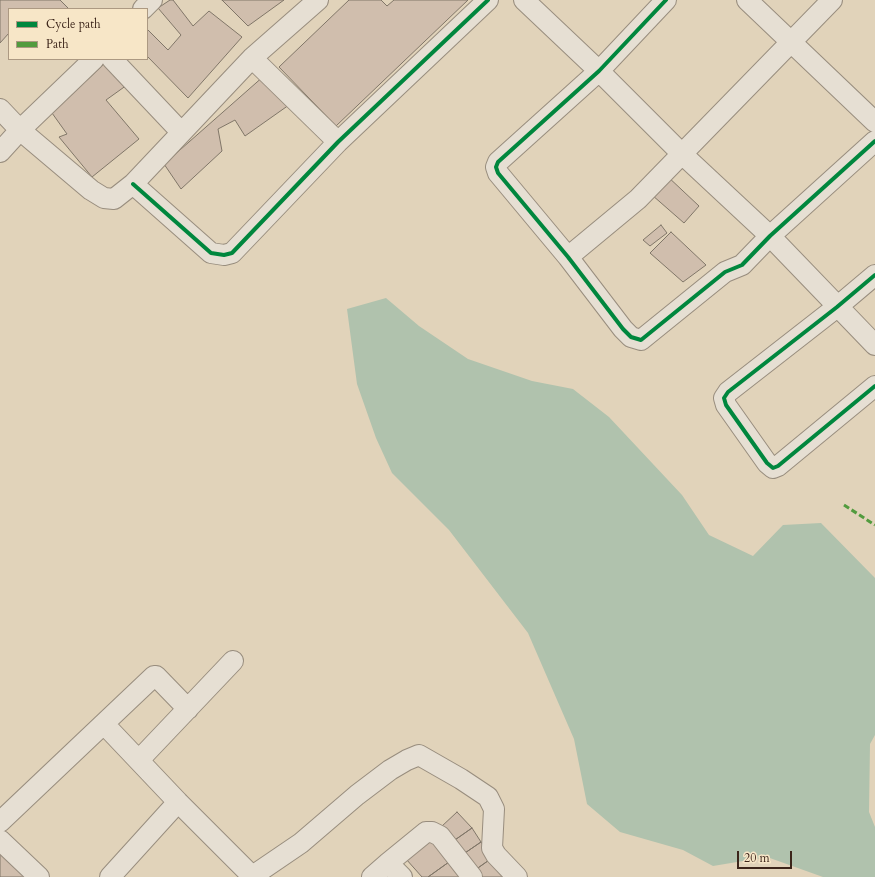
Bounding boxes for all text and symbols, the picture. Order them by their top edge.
legend [8,8,148,60]
text: Cycle path [46,16,101,32]
text: Path [46,36,69,52]
scale bar [739,843,794,869]
text: 20 m [744,850,770,866]

